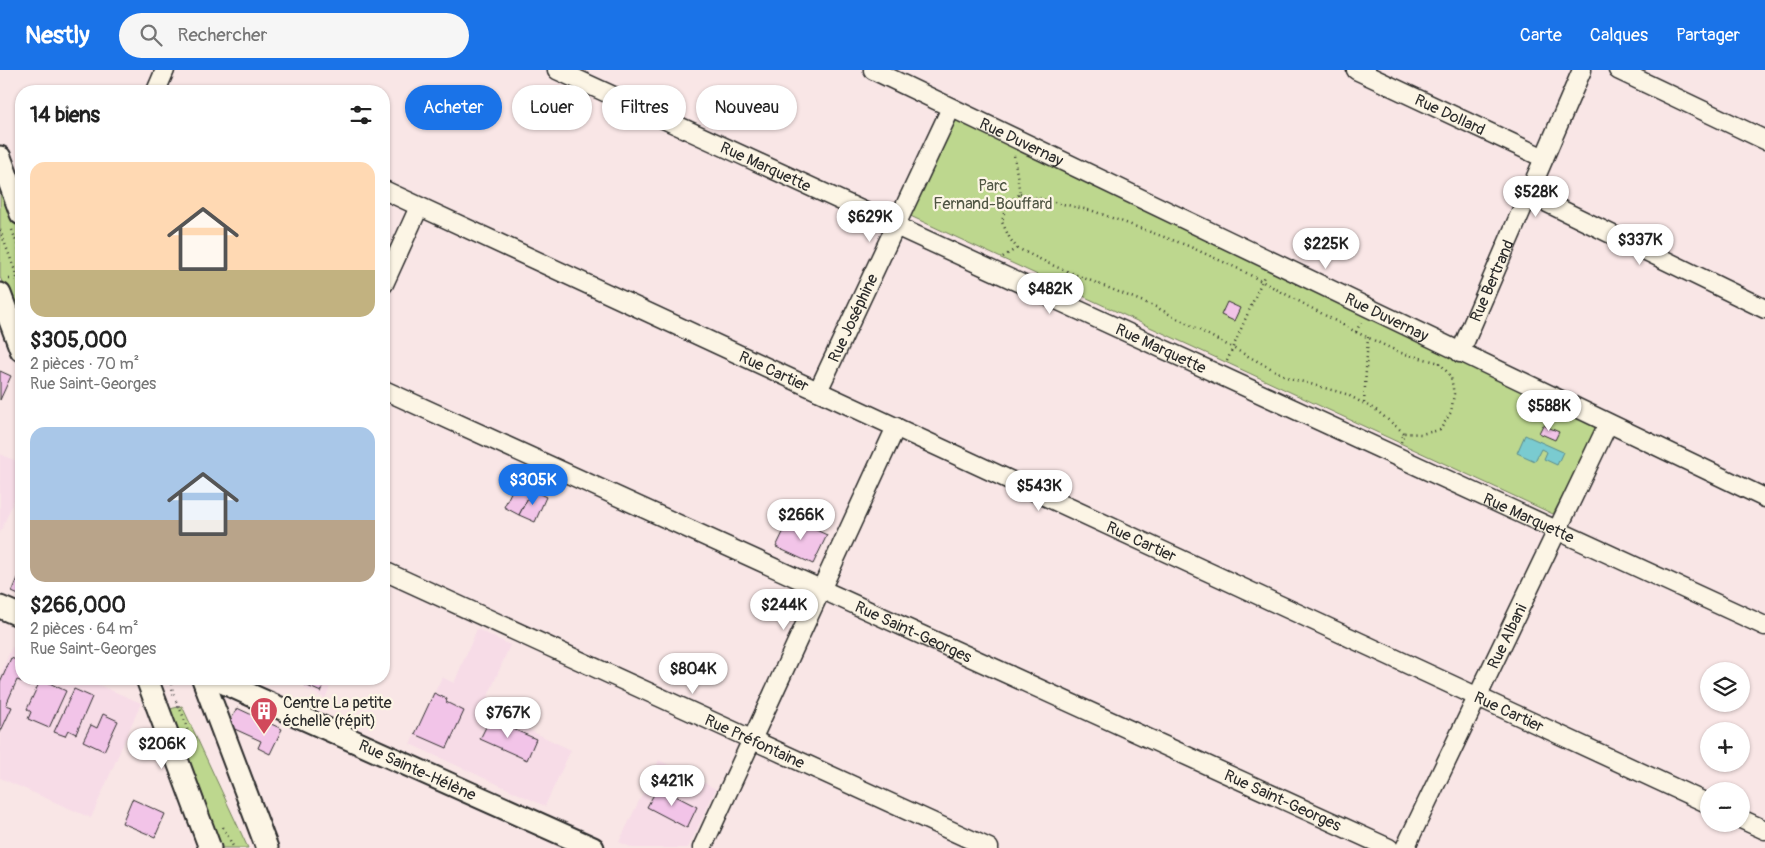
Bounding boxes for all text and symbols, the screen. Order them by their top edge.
search box [119,13,469,58]
text: Nestly [25,21,89,50]
icon: search [137,21,165,49]
text: Rechercher [177,23,267,47]
text: Carte [1520,24,1562,47]
text: Calques [1590,24,1648,47]
text: Partager [1676,24,1740,47]
chip: Acheter [405,85,502,130]
chip: Louer [512,85,592,130]
chip: Filtres [602,85,686,130]
chip: Nouveau [696,85,797,130]
street label: Rue Dollard [1411,90,1488,140]
icon: filters [347,101,375,129]
text: 14 biens [30,102,100,129]
street label: Rue Duvernay [976,114,1067,171]
street label: Rue Marquette [717,138,814,197]
park label: Parc Fernand-Bouffard [933,176,1053,214]
pin: $528K [1501,176,1571,218]
text: $528K [1514,182,1558,202]
icon: home [158,194,248,284]
pin: $629K [835,200,905,243]
text: $629K [848,207,892,227]
pin: $337K [1605,224,1675,266]
pin: $225K [1291,228,1361,270]
text: $337K [1618,230,1662,250]
text: $225K [1304,234,1348,254]
street label: Rue Bertrand [1466,237,1519,325]
street label: Rue Joséphine [824,271,883,366]
pin: $482K [1015,272,1085,315]
text: $482K [1028,279,1072,299]
street label: Rue Duvernay [1341,289,1432,346]
street label: Rue Marquette [1112,319,1209,378]
text: $305,000 [30,327,127,354]
street label: Rue Cartier [736,347,812,397]
text: 2 pièces · 70 m² [30,354,139,374]
text: Rue Saint-Georges [30,374,156,394]
pin: $588K [1514,390,1584,432]
text: $588K [1527,396,1571,416]
icon: home [158,459,248,549]
pin: $305K [498,464,568,506]
text: $305K [510,470,556,490]
pin: $543K [1004,470,1074,512]
text: $543K [1016,476,1062,496]
street label: Rue Marquette [1480,489,1577,548]
pin: $266K [766,498,836,541]
text: $266K [778,505,824,525]
street label: Rue Cartier [1103,517,1180,567]
pin: $244K [749,588,819,631]
text: $266,000 [30,592,126,619]
text: $244K [761,595,807,615]
street label: Rue Saint-Georges [852,597,975,668]
street label: Rue Albani [1483,601,1532,672]
text: 2 pièces · 64 m² [30,619,138,639]
text: Rue Saint-Georges [30,639,156,659]
pin: $804K [658,652,728,695]
text: $804K [670,659,716,679]
map controls [1700,662,1750,832]
button: layers [1700,662,1750,712]
street label: Rue Cartier [1471,687,1547,737]
place label: Centre La petite échelle (répit) [283,693,392,731]
building icon: Centre La petite échelle (répit) [249,696,279,735]
pin: $767K [473,696,543,739]
text: $767K [486,703,530,723]
street label: Rue Préfontaine [701,710,808,773]
button: + [1700,722,1750,772]
pin: $206K [127,728,197,770]
text: $206K [138,734,186,754]
street label: Rue Sainte-Hélène [356,736,479,805]
pin: $421K [637,764,707,807]
street label: Rue Saint-Georges [1221,765,1344,836]
text: $421K [651,771,693,791]
button: − [1700,782,1750,832]

